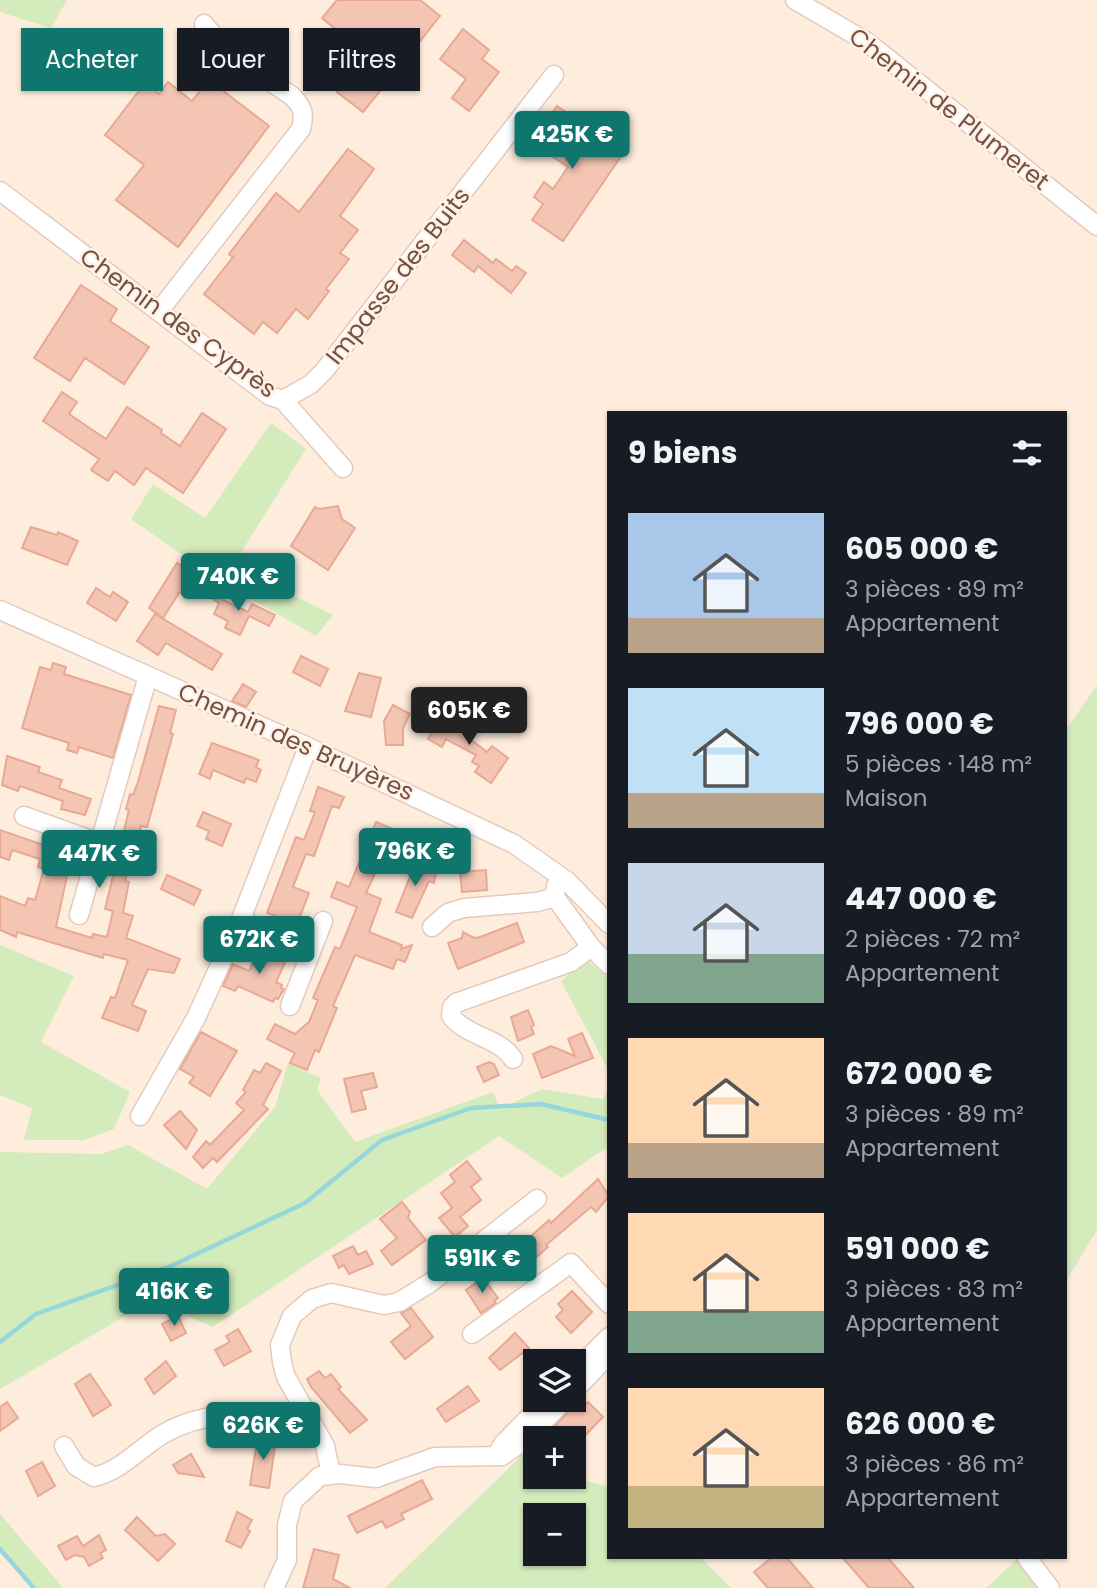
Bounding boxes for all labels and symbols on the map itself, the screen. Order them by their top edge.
street label: Chemin de Plumeret [842,20,1056,197]
pin: 425K € [515,111,629,171]
street label: Impasse des Buits [318,180,477,371]
street label: Chemin des Cyprès [73,240,283,405]
pin: 740K € [181,554,295,613]
street label: Chemin des Bruyères [173,675,419,808]
pin: 605K € [412,688,526,747]
pin: 796K € [358,828,472,888]
pin: 447K € [42,830,156,890]
pin: 672K € [202,916,316,976]
pin: 591K € [425,1236,539,1295]
pin: 416K € [117,1268,231,1328]
pin: 626K € [206,1402,320,1462]

